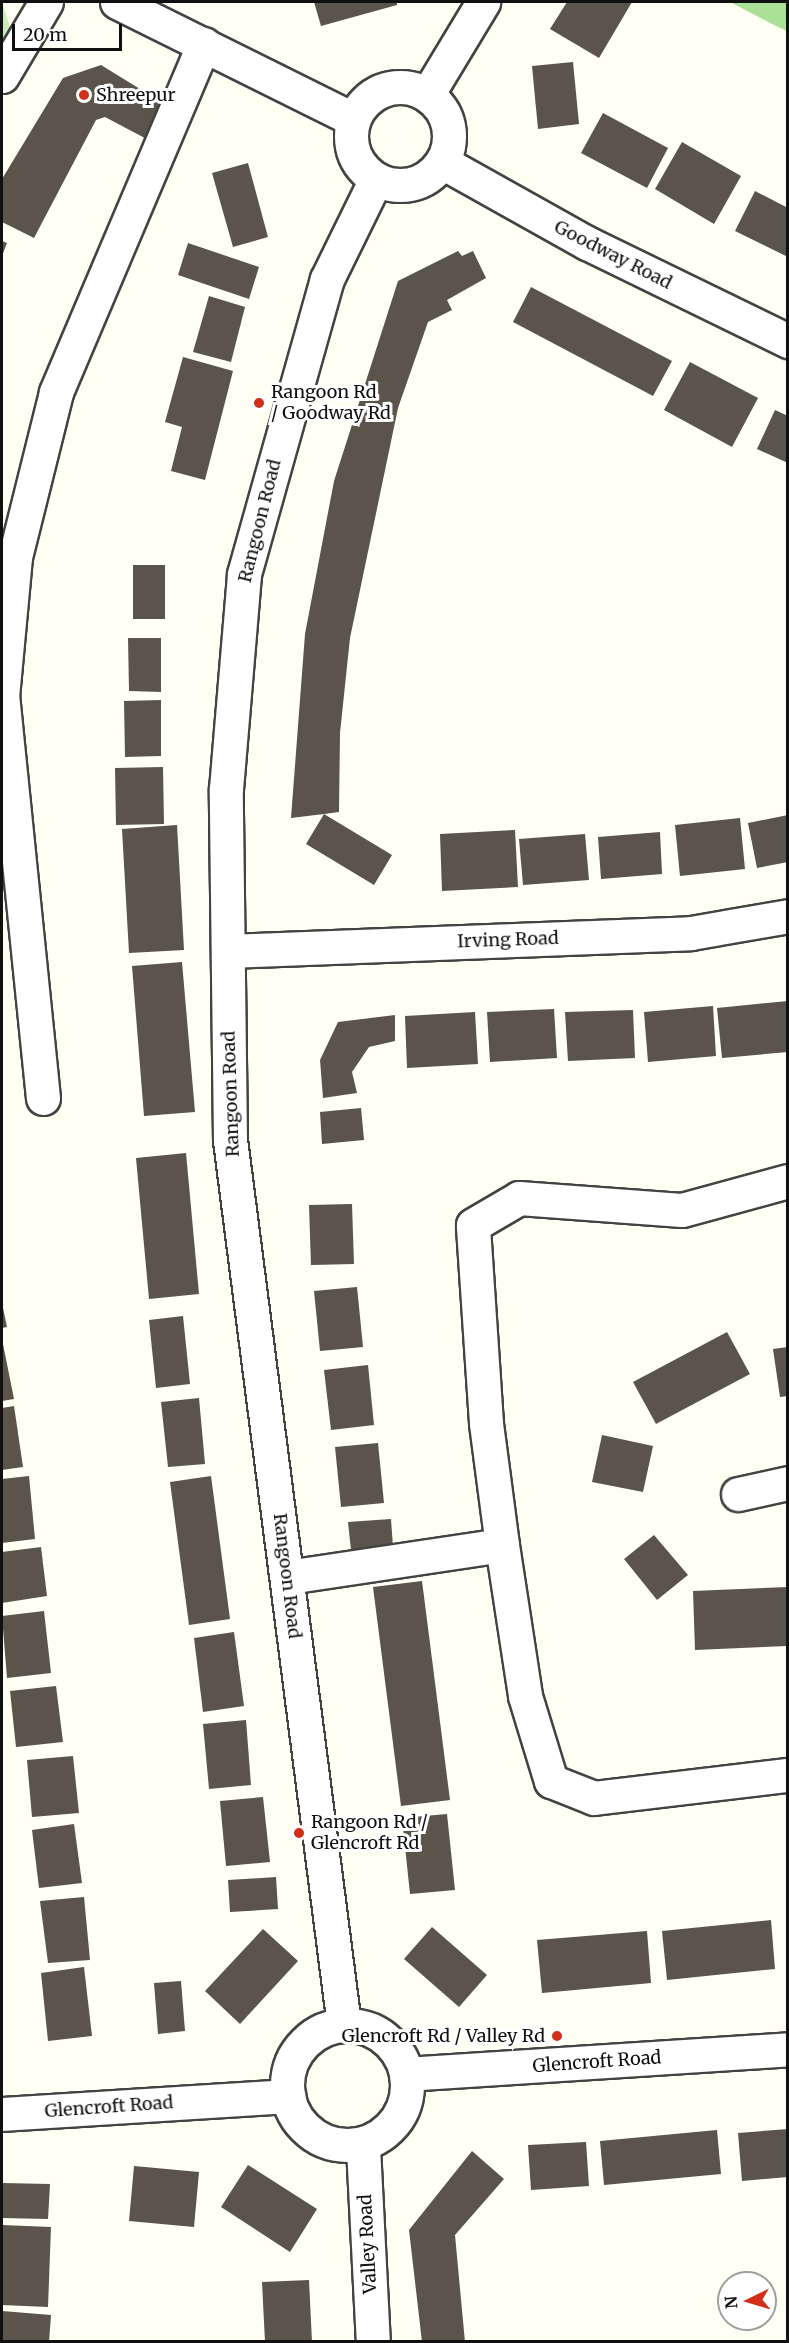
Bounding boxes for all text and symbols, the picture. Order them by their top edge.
scale bar [15,12,124,50]
text: 20 m [23,23,67,46]
place label: Shreepur [96,84,176,106]
marker: Shreepur [77,88,91,102]
street label: Goodway Road [551,216,675,294]
place label: Rangoon Rd / Goodway Rd [271,382,391,424]
marker: Rangoon Rd / Goodway Rd [252,396,266,410]
street label: Rangoon Road [234,457,286,585]
street label: Irving Road [457,927,559,953]
street label: Rangoon Road [218,1031,244,1157]
street label: Rangoon Road [269,1512,305,1640]
place label: Rangoon Rd / Glencroft Rd [311,1812,428,1854]
marker: Rangoon Rd / Glencroft Rd [292,1826,306,1840]
place label: Glencroft Rd / Valley Rd [342,2025,545,2047]
marker: Glencroft Rd / Valley Rd [550,2029,564,2043]
street label: Glencroft Road [532,2047,662,2077]
street label: Glencroft Road [44,2092,174,2122]
street label: Valley Road [355,2194,381,2294]
north arrow [717,2271,777,2331]
text: N [721,2295,742,2310]

